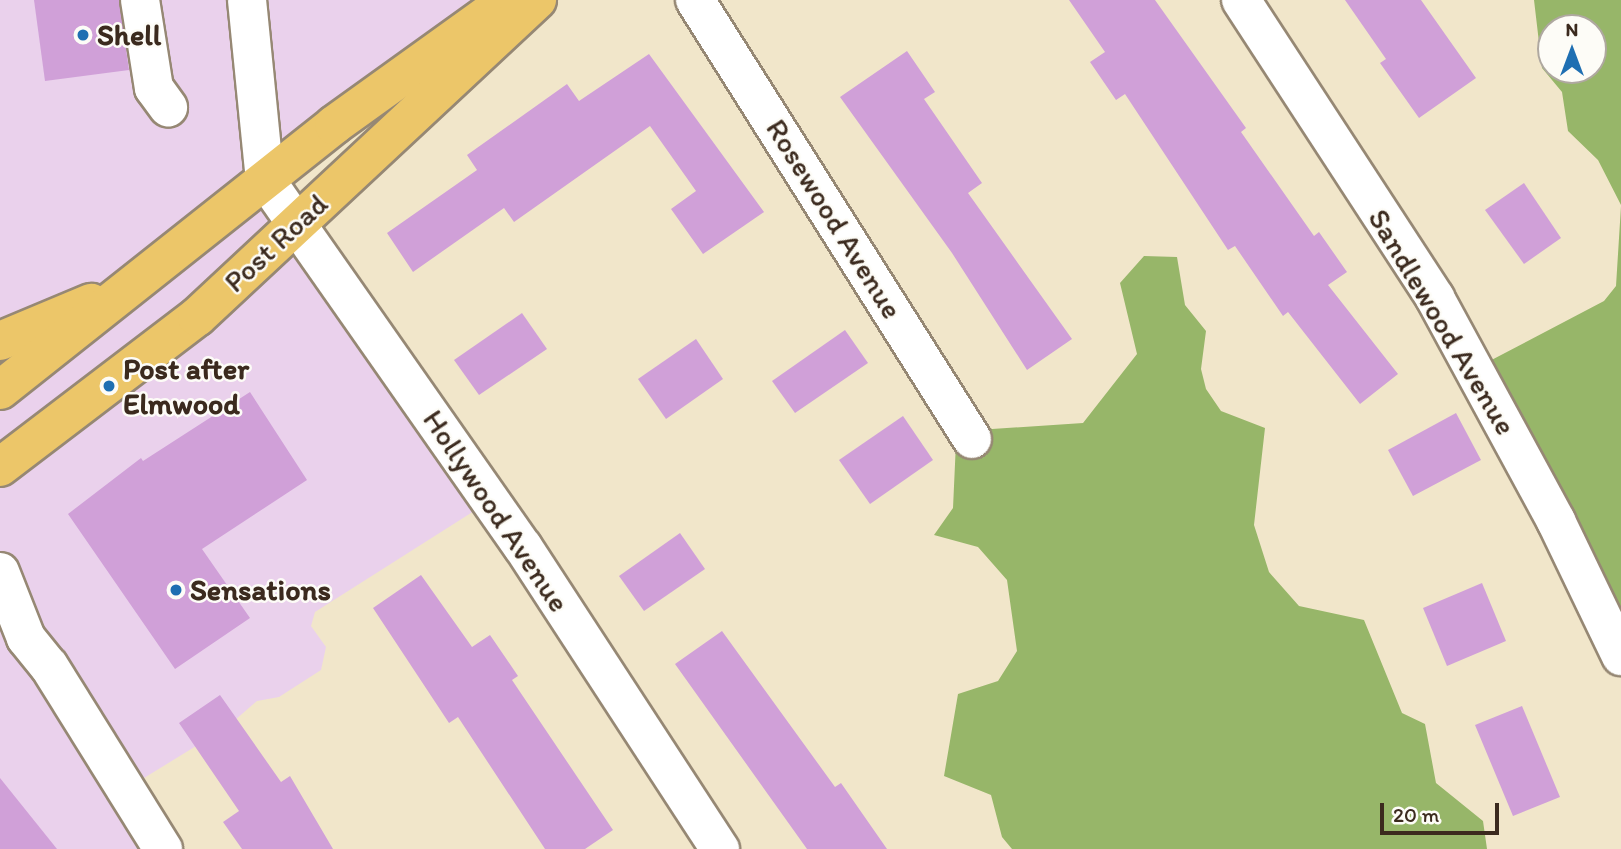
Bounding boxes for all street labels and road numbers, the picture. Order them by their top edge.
street label: Rosewood Avenue [758,112,910,326]
street label: Post Road [217,186,335,300]
street label: Sandlewood Avenue [1361,203,1523,441]
street label: Hollywood Avenue [415,404,577,618]

